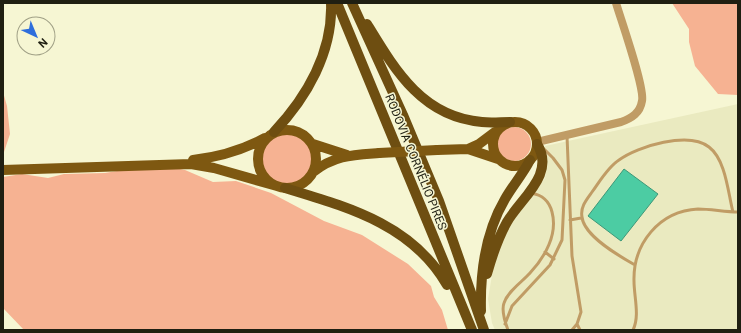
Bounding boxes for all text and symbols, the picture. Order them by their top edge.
north arrow [16,16,56,56]
text: N [35,35,50,50]
street label: RODOVIA CORNÉLIO PIRES [382,92,451,232]

